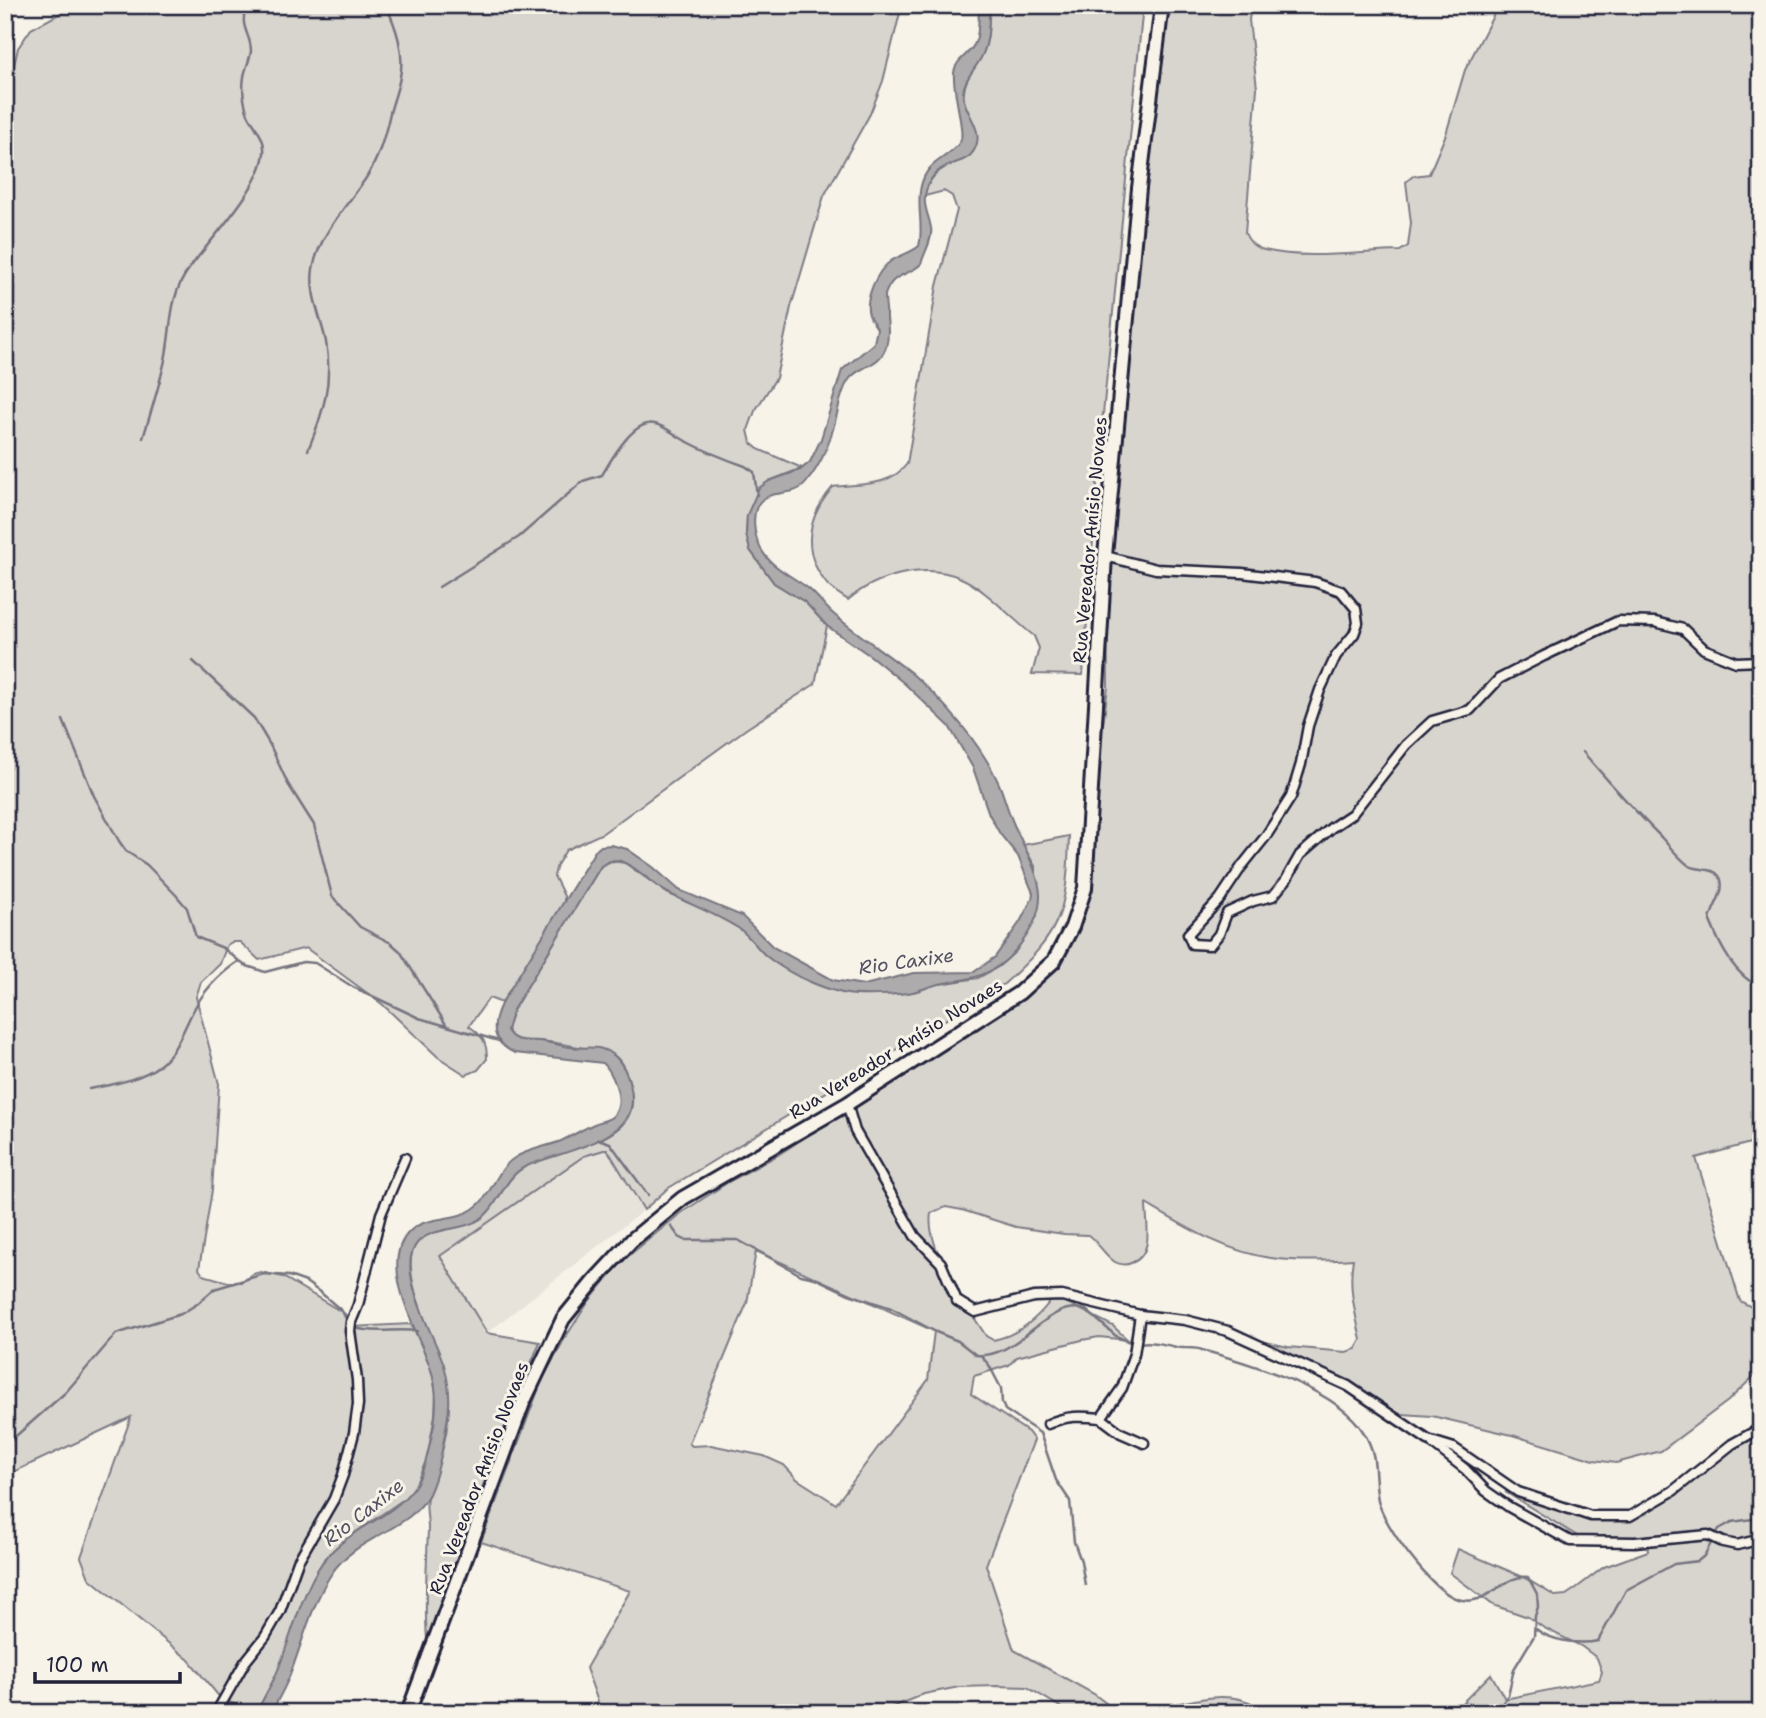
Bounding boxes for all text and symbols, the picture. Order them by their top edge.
street label: Rua Vereador Anísio Novaes [1067,416,1113,664]
water label: Rio Caxixe [857,942,955,981]
street label: Rua Vereador Anísio Novaes [785,973,1007,1125]
street label: Rua Vereador Anísio Novaes [423,1358,535,1598]
water label: Rio Caxixe [318,1473,409,1552]
scale bar [35,1641,180,1685]
text: 100 m [46,1651,109,1679]

